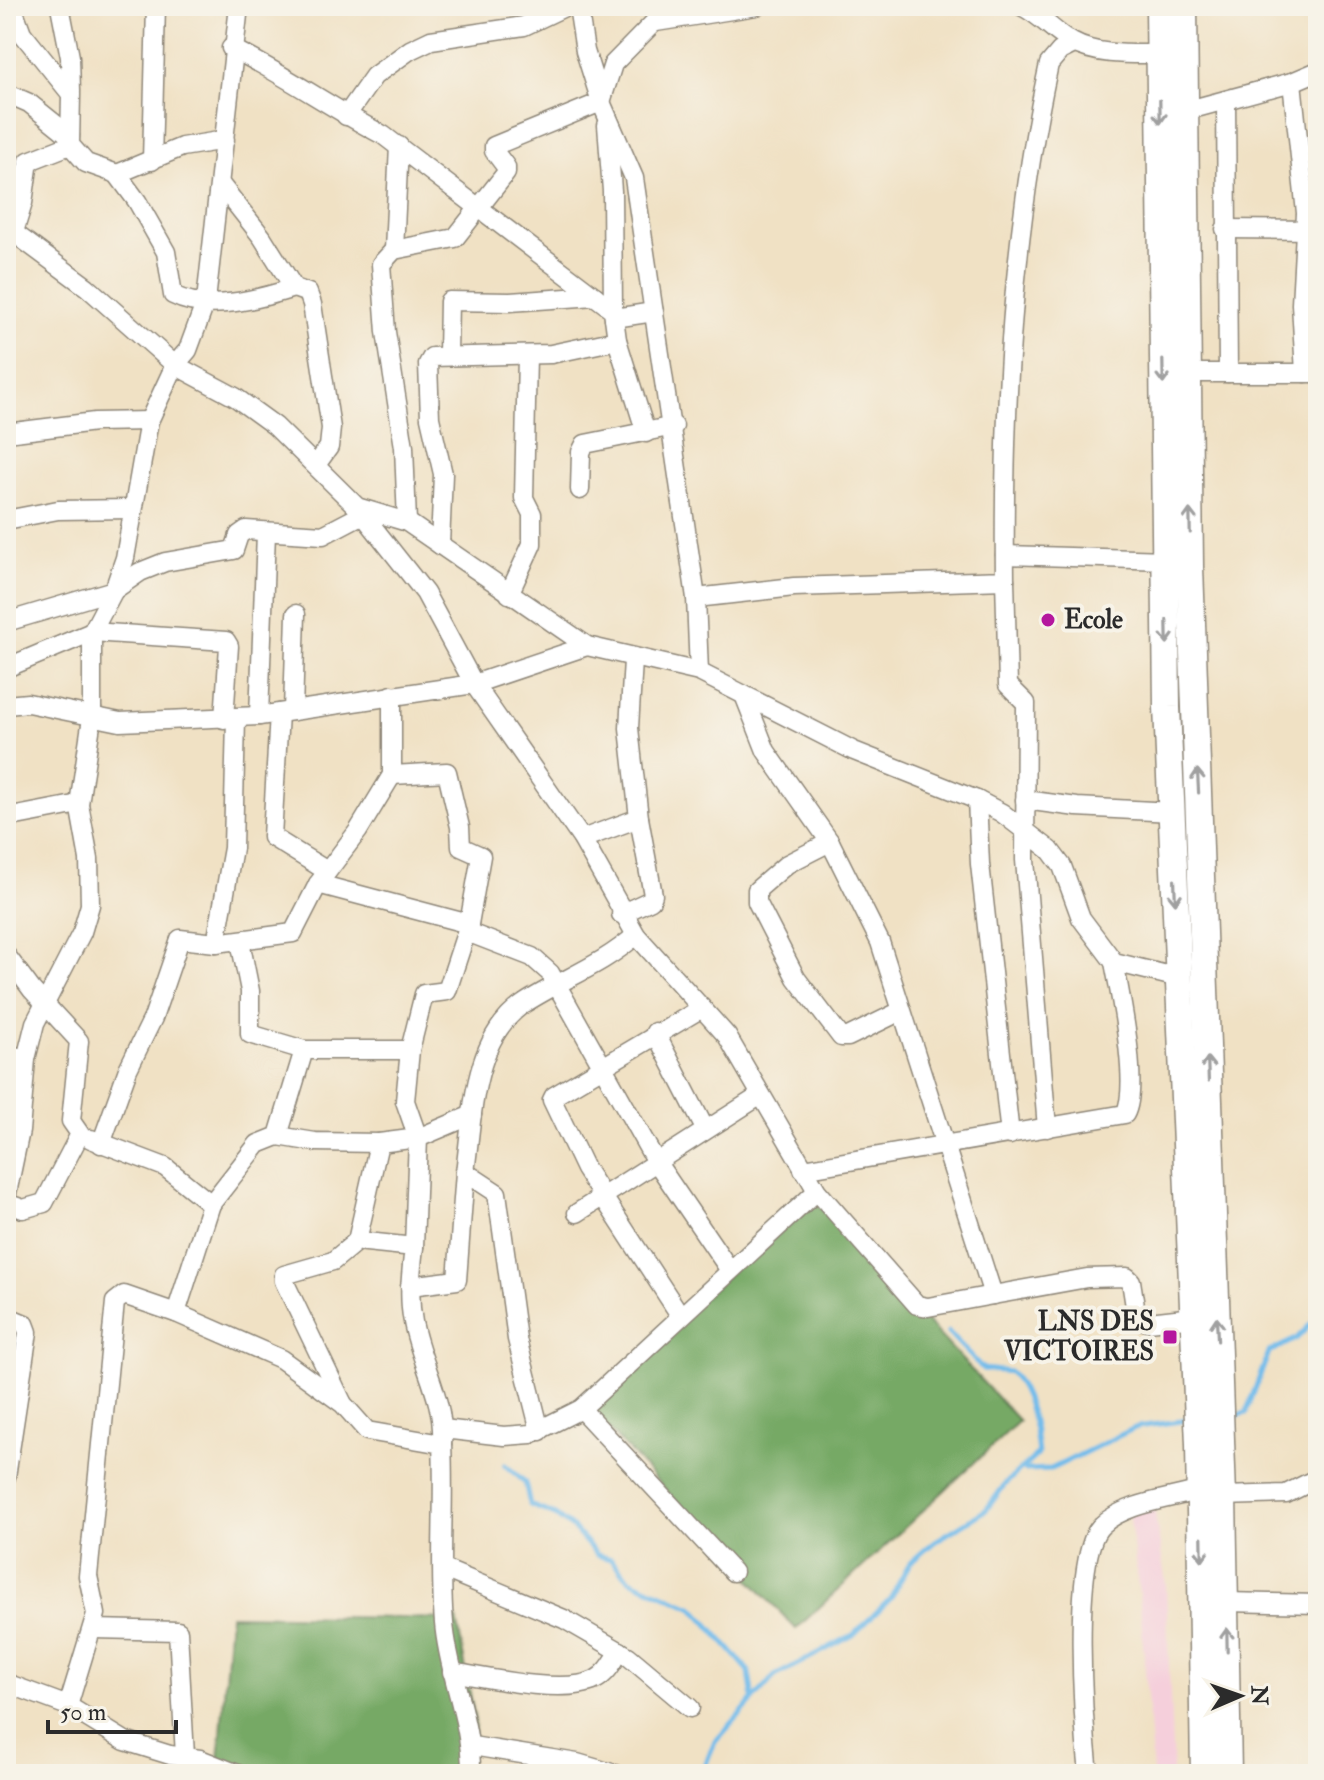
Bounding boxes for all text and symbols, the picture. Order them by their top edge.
one-way arrow [1152,98,1168,125]
one-way arrow [1156,358,1171,385]
one-way arrow [1182,508,1197,535]
place label: Ecole [1064,604,1123,636]
marker: Ecole [1039,611,1057,629]
one-way arrow [1159,618,1174,645]
one-way arrow [1190,768,1205,795]
one-way arrow [1168,878,1183,905]
one-way arrow [1201,1056,1216,1083]
place label: LNS DES VICTOIRES [1003,1306,1154,1368]
one-way arrow [1209,1316,1224,1343]
marker: LNS DES VICTOIRES [1161,1328,1179,1346]
one-way arrow [1194,1535,1209,1562]
one-way arrow [1219,1627,1235,1654]
north arrow [1200,1656,1280,1736]
scale bar [48,1684,176,1734]
text: N [1245,1684,1273,1706]
text: 50 m [60,1697,107,1728]

